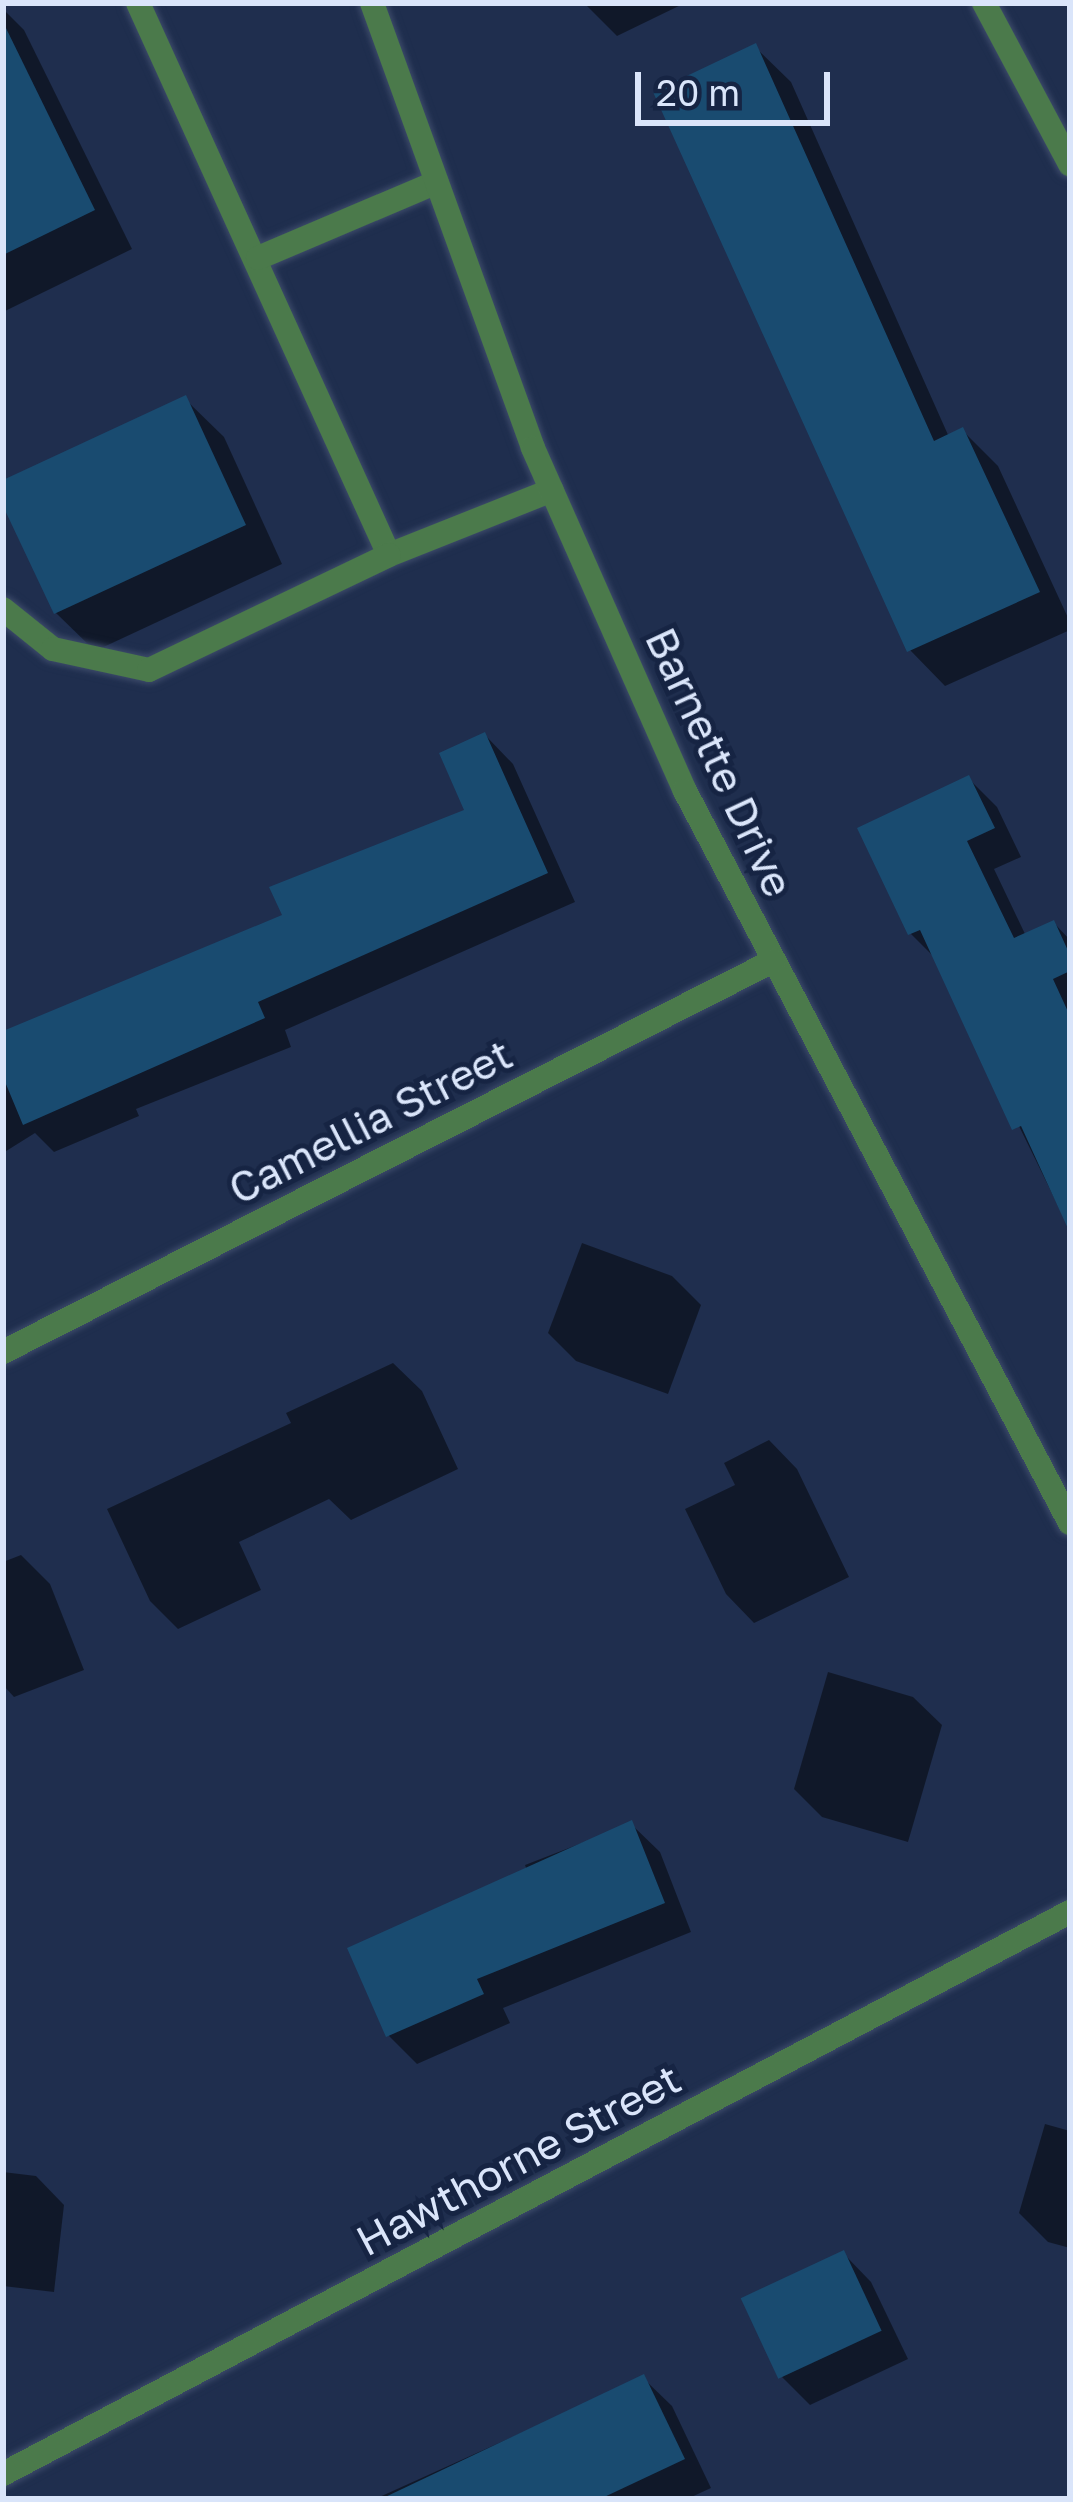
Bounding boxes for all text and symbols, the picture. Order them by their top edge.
scale bar [641,48,836,122]
text: 20 m [656,71,740,114]
street label: Barnette Drive [636,620,804,904]
street label: Camellia Street [220,1028,520,1214]
street label: Hawthorne Street [348,2052,688,2266]

